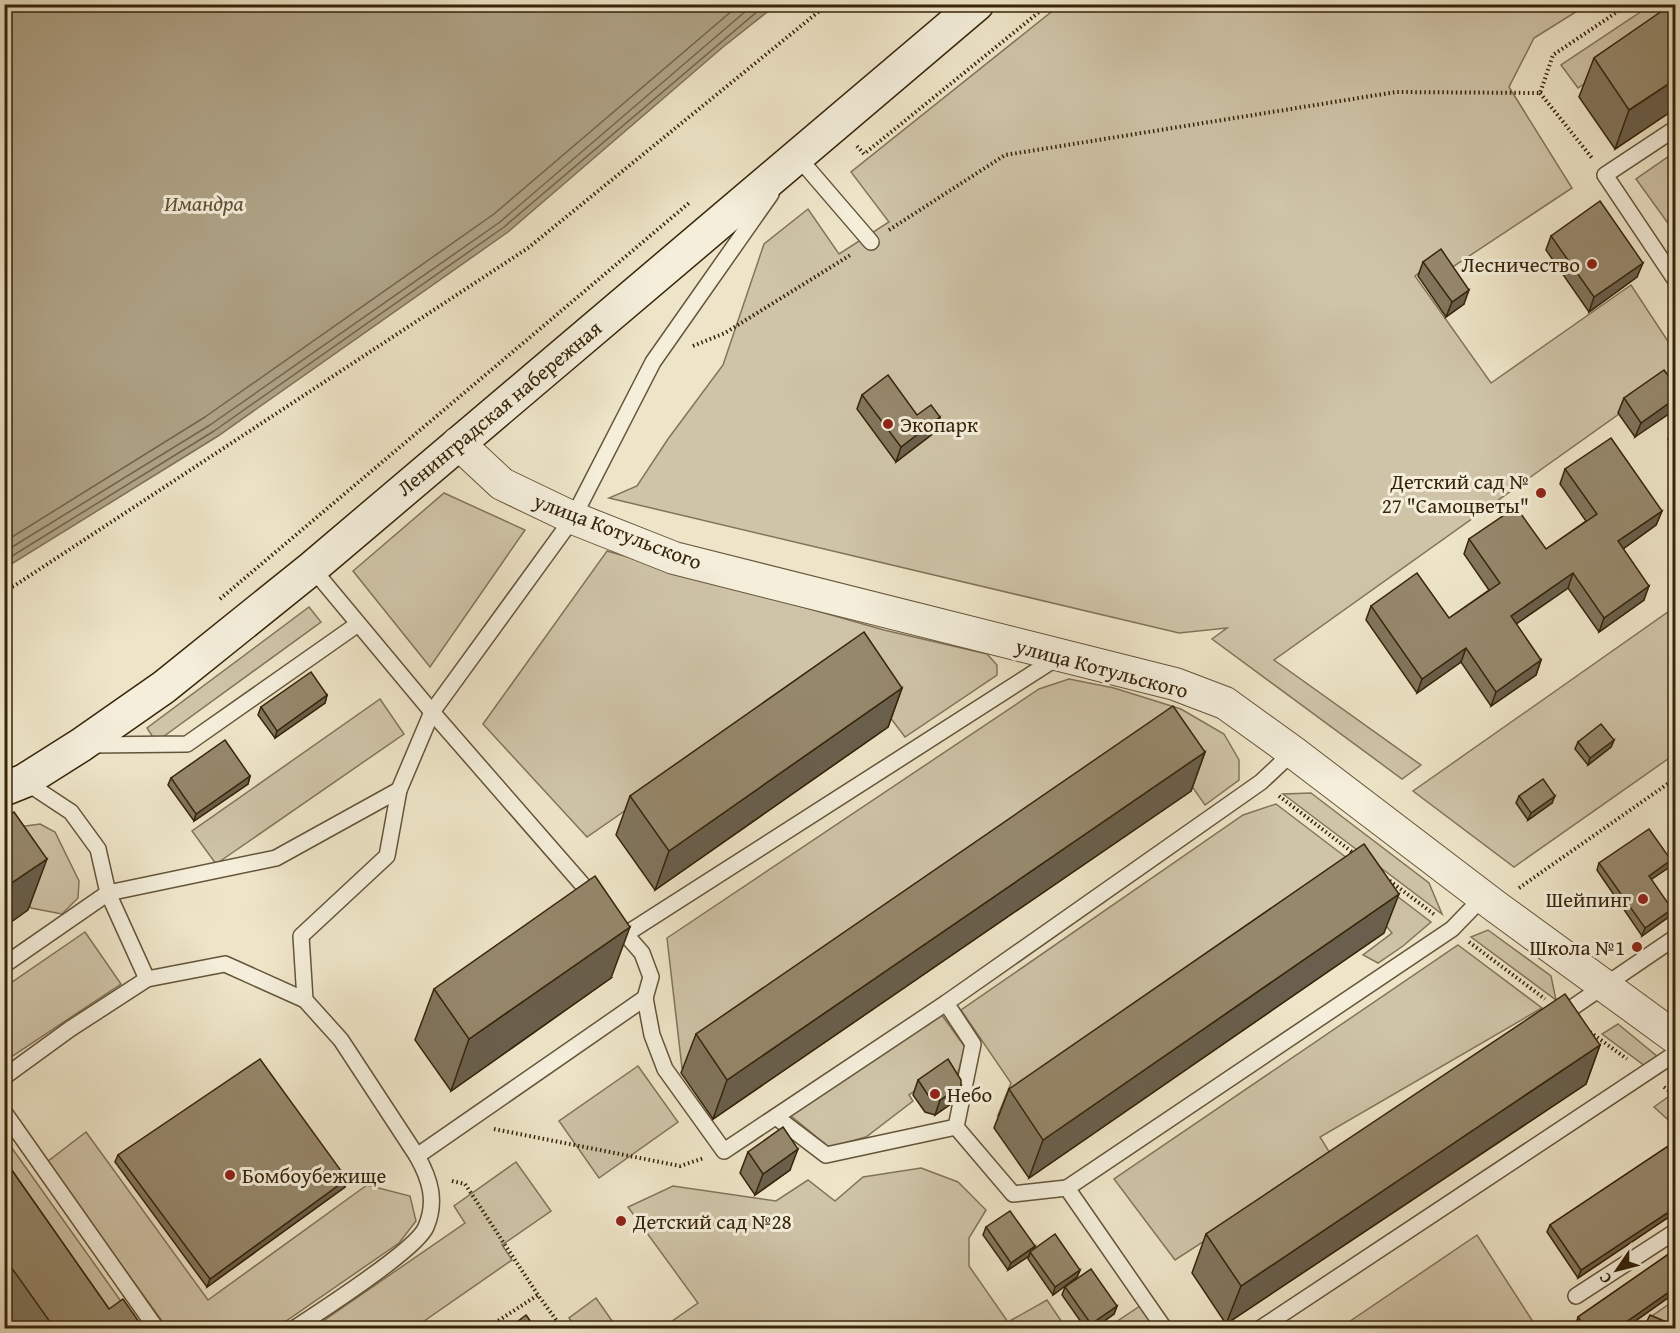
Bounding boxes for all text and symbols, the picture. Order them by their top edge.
water label: Имандра [164,187,244,219]
place label: Лесничество [1461,249,1580,280]
marker: Лесничество [1585,257,1599,271]
street label: Ленинградская набережная [390,313,609,503]
place label: Экопарк [900,409,978,440]
marker: Экопарк [881,417,895,431]
place label: Детский сад № 27 "Самоцветы" [1382,466,1529,521]
street label: улица Котульского [528,484,707,577]
marker: Детский сад № 27 "Самоцветы" [1534,486,1548,500]
street label: улица Котульского [1011,630,1192,706]
place label: Шейпинг [1546,884,1631,915]
marker: Шейпинг [1636,892,1650,906]
place label: Школа №1 [1530,932,1625,963]
marker: Школа №1 [1630,940,1644,954]
place label: Небо [947,1079,992,1110]
marker: Небо [928,1087,942,1101]
place label: Бомбоубежище [242,1160,386,1191]
marker: Бомбоубежище [223,1168,237,1182]
place label: Детский сад №28 [632,1206,792,1237]
marker: Детский сад №28 [614,1214,628,1228]
north arrow [1587,1240,1647,1300]
text: С [1592,1268,1617,1289]

